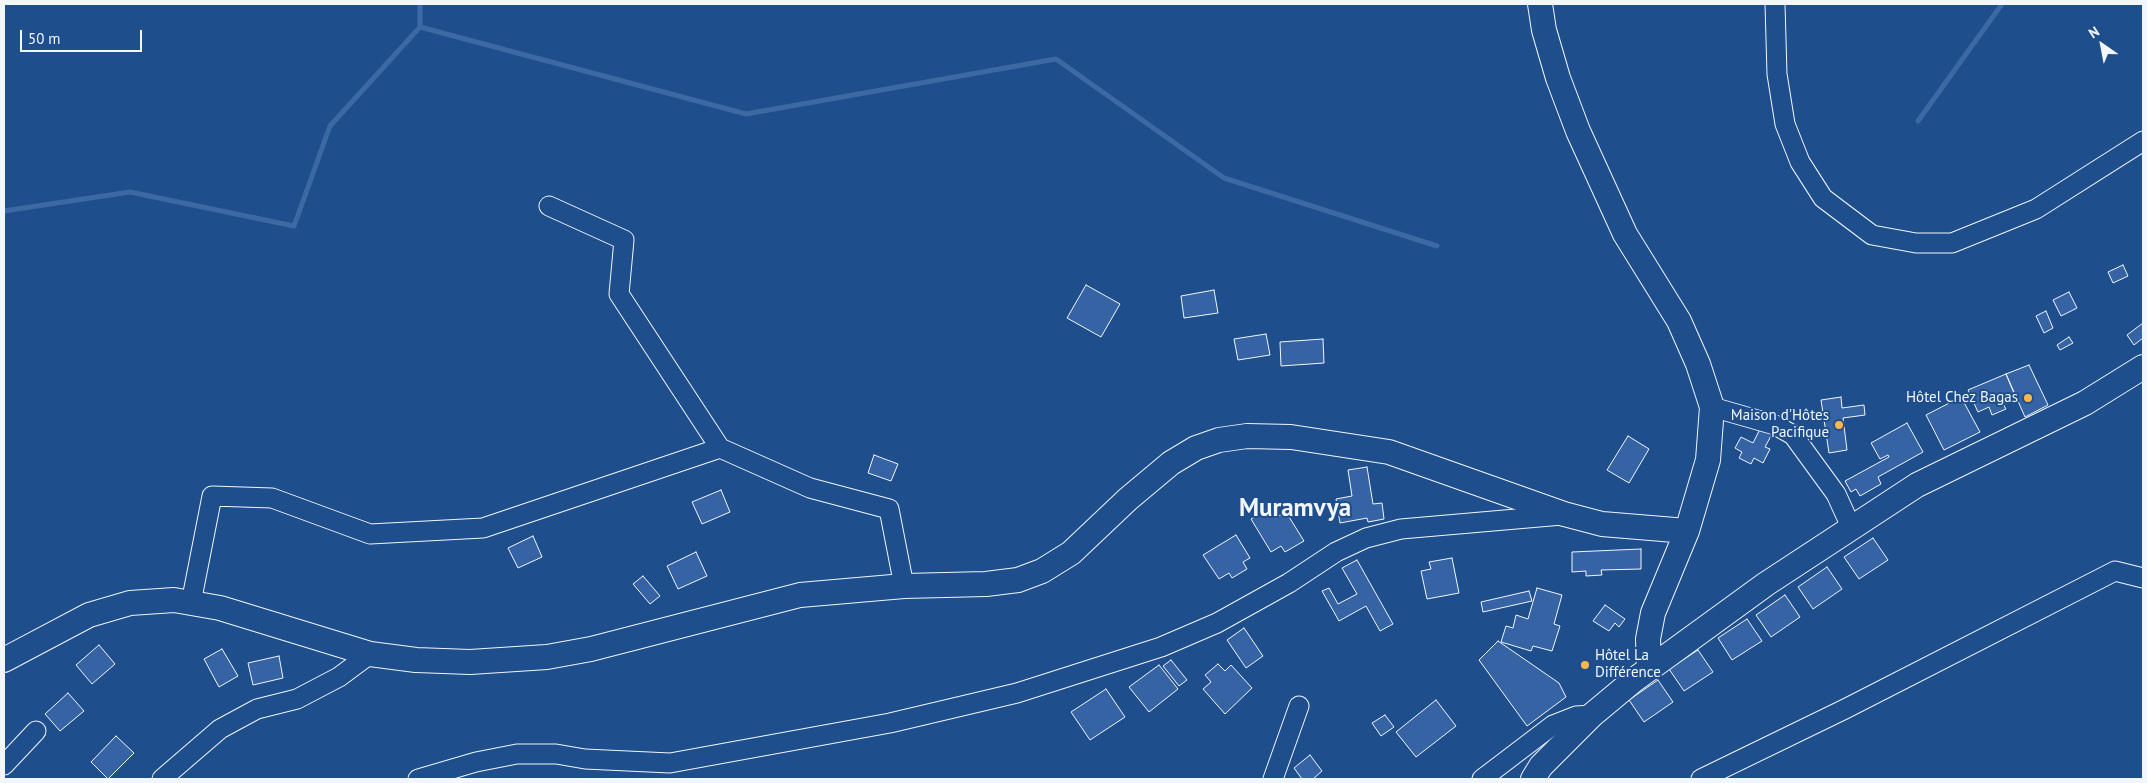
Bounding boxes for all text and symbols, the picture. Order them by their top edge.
scale bar [22,20,145,52]
north arrow [2077,20,2127,70]
text: N [2085,22,2103,42]
text: 50 m [28,29,61,48]
place label: Hôtel Chez Bagas [1906,389,2018,407]
marker: Hôtel Chez Bagas [2022,392,2034,404]
place label: Maison d'Hôtes Pacifique [1731,407,1829,442]
marker: Maison d'Hôtes Pacifique [1833,419,1845,431]
district label: Muramvya [1239,494,1351,524]
place label: Hôtel La Différence [1595,647,1661,682]
marker: Hôtel La Différence [1579,659,1591,671]

